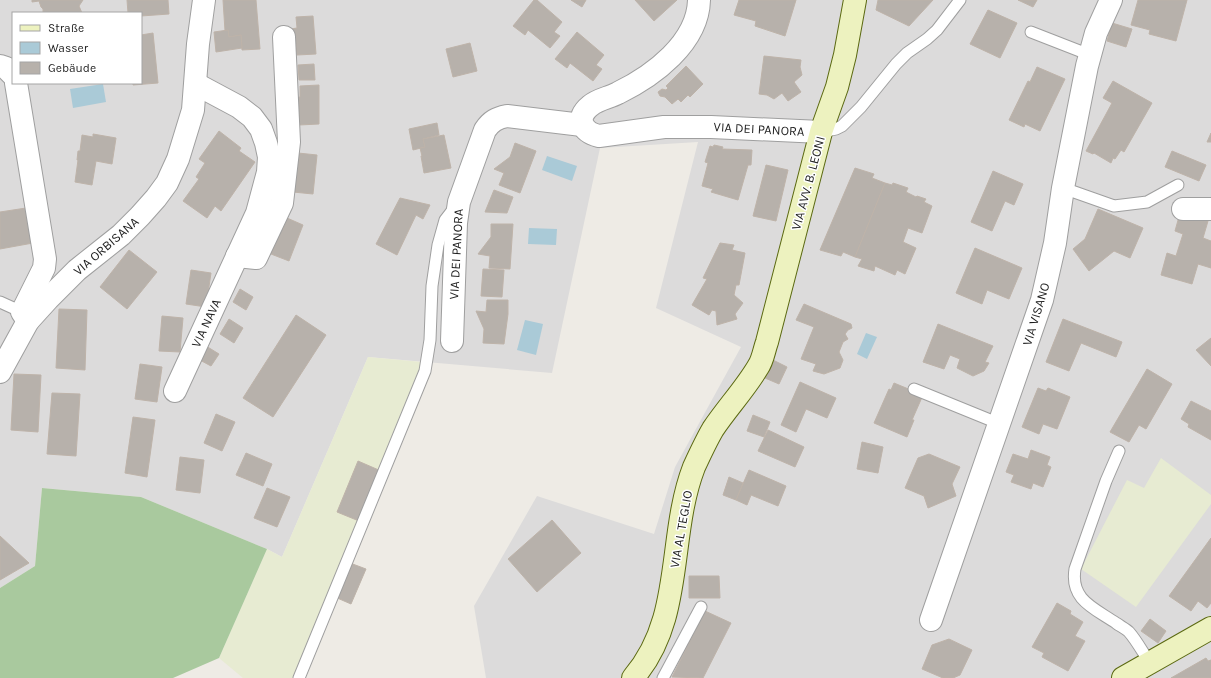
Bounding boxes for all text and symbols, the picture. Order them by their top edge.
legend [12,12,142,84]
text: Straße [48,21,84,35]
text: Wasser [48,41,89,55]
text: Gebäude [48,61,96,75]
street label: VIA DEI PANORA [713,119,805,139]
street label: VIA AVV. B. LEONI [788,134,828,232]
street label: VIA DEI PANORA [446,208,466,300]
street label: VIA ORBISANA [70,213,142,278]
street label: VIA VISANO [1019,281,1053,347]
street label: VIA NAVA [188,296,224,350]
street label: VIA AL TEGLIO [667,489,695,569]

